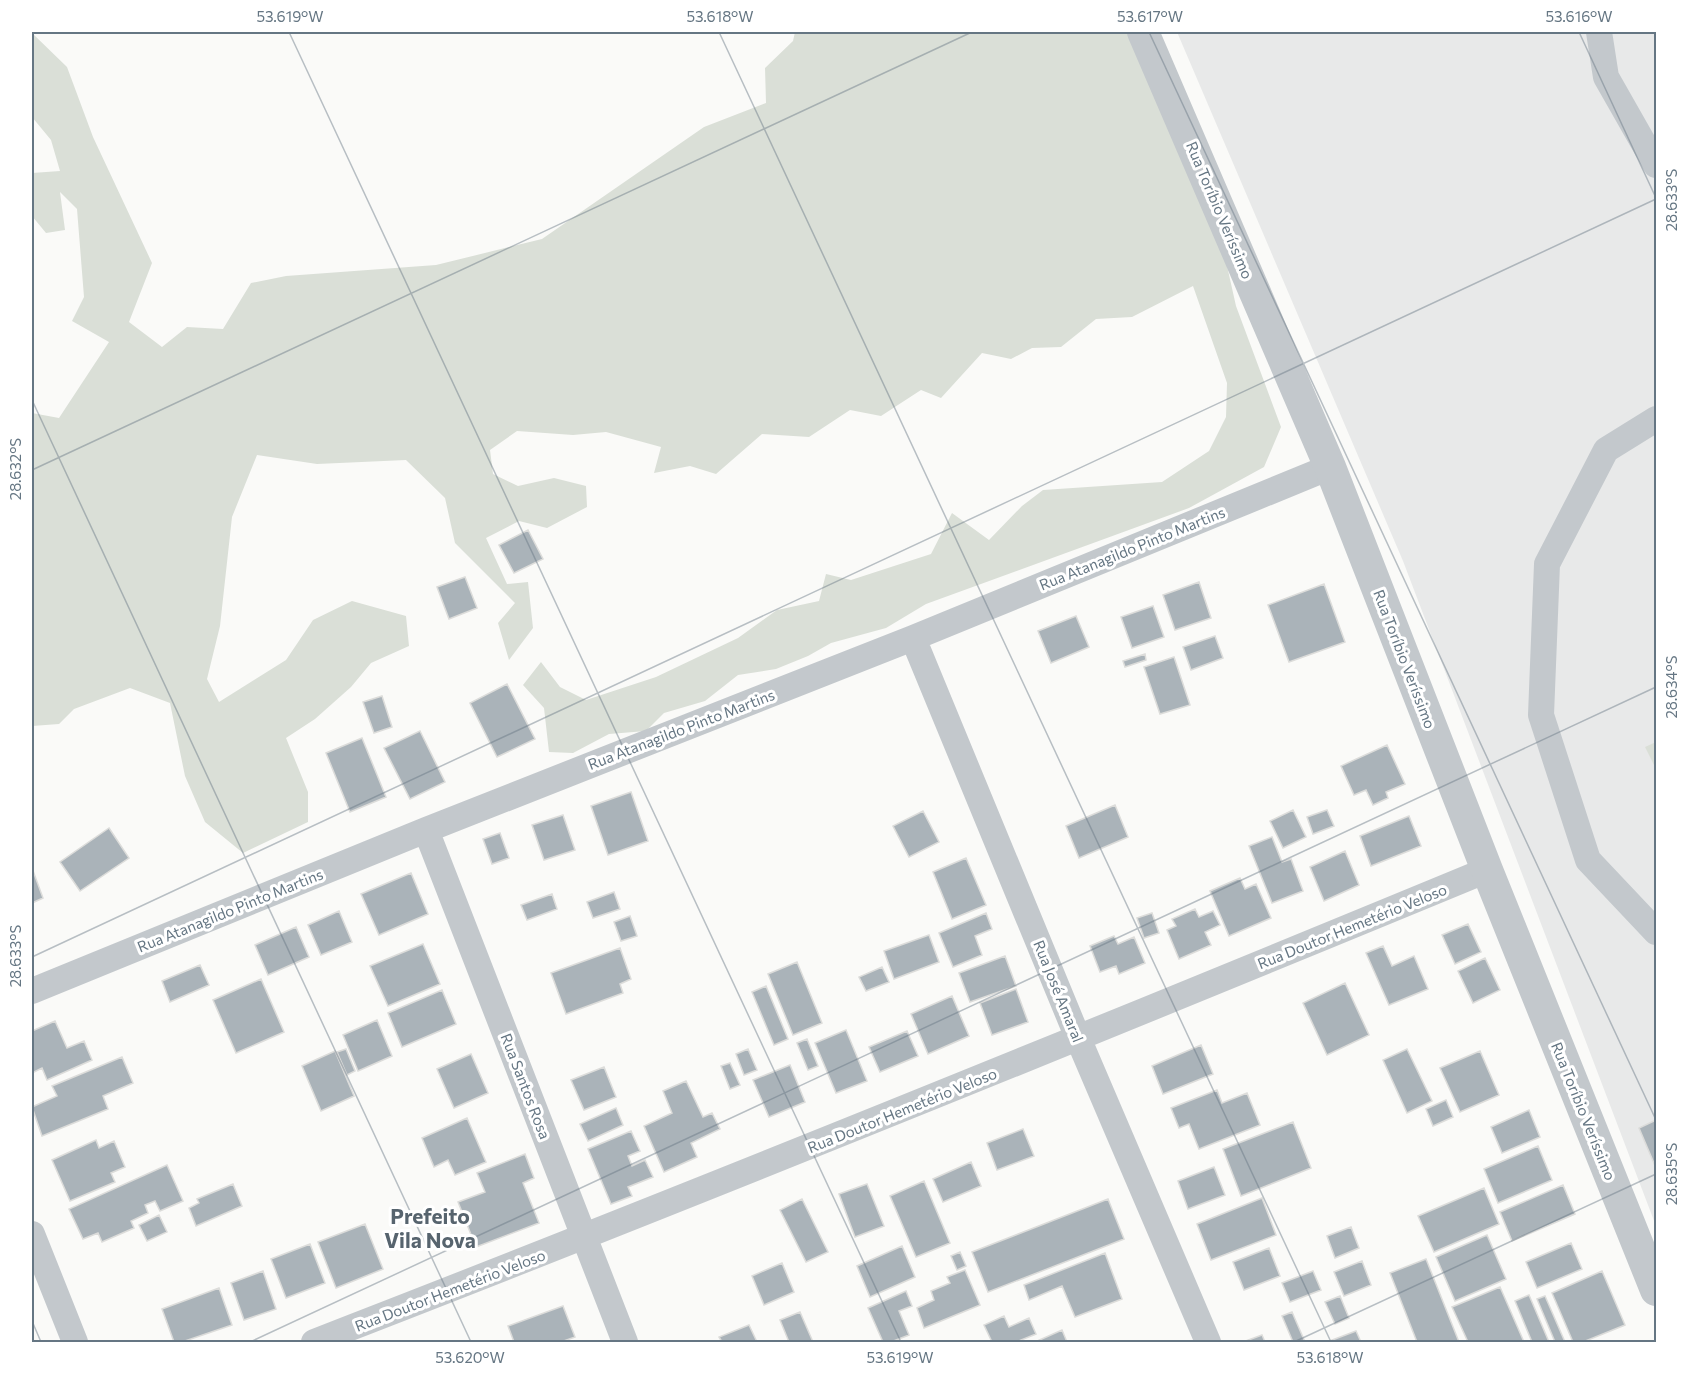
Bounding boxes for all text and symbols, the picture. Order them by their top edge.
text: 53.619°W [256,7,324,25]
text: 53.618°W [686,7,754,25]
text: 53.617°W [1117,7,1183,25]
text: 53.616°W [1545,7,1613,25]
street label: Rua Toríbio Veríssimo [1183,139,1257,281]
text: 28.633°S [1662,169,1680,231]
text: 28.632°S [6,438,24,500]
street label: Rua Atanagildo Pinto Martins [1036,502,1228,594]
street label: Rua Toríbio Veríssimo [1370,587,1440,731]
text: 28.634°S [1662,655,1680,718]
street label: Rua Atanagildo Pinto Martins [585,685,777,773]
street label: Rua Atanagildo Pinto Martins [134,864,326,956]
street label: Rua Doutor Hemetério Veloso [1255,880,1449,972]
text: 28.633°S [6,925,24,987]
street label: Rua José Amaral [1030,937,1088,1045]
street label: Rua Santos Rosa [498,1031,554,1141]
street label: Rua Toríbio Veríssimo [1548,1039,1620,1183]
street label: Rua Doutor Hemetério Veloso [805,1064,999,1156]
text: 28.635°S [1662,1143,1680,1205]
district label: Prefeito Vila Nova [384,1203,476,1252]
street label: Rua Doutor Hemetério Veloso [352,1245,548,1335]
text: 53.620°W [435,1348,505,1366]
text: 53.619°W [866,1348,934,1366]
text: 53.618°W [1296,1348,1364,1366]

